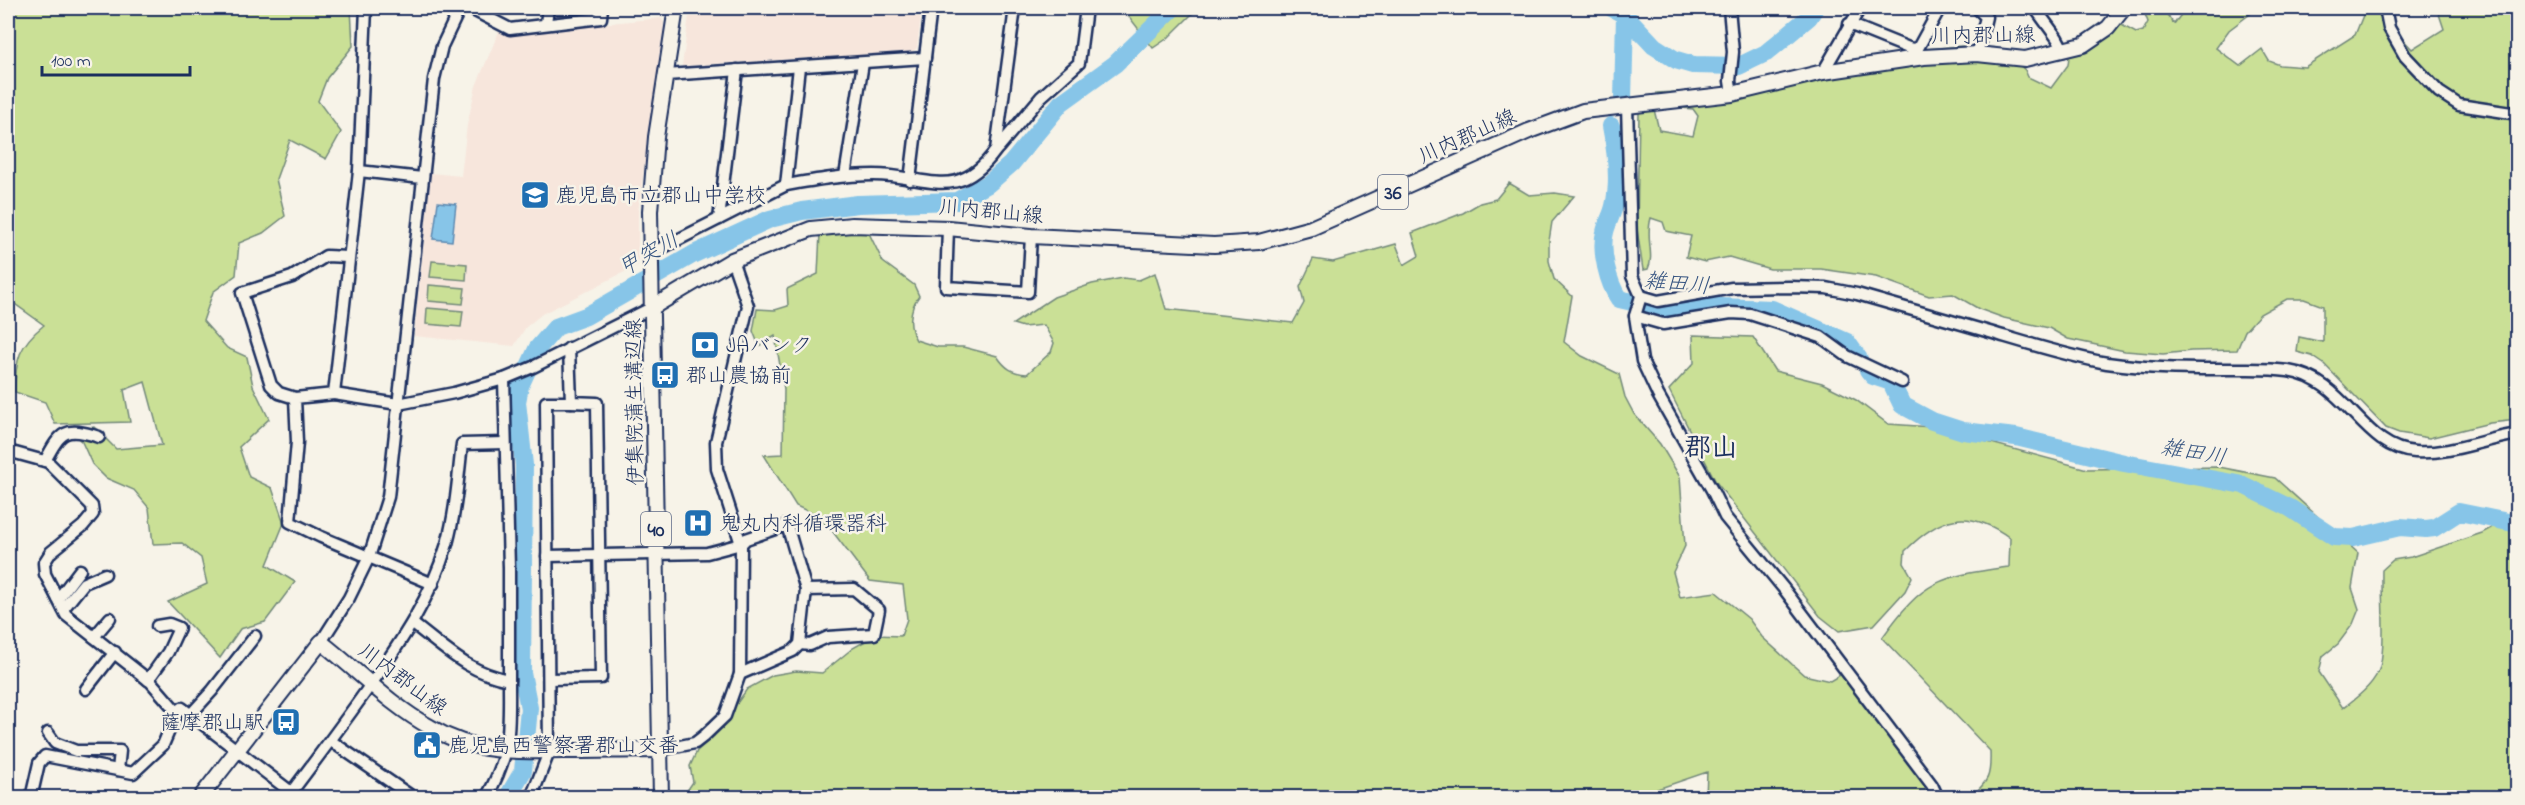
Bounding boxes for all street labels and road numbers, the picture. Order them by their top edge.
street label: 川内郡山線 [1930,21,2036,53]
street label: 川内郡山線 [1414,103,1522,173]
road number: 36 [1378,175,1408,209]
street label: 川内郡山線 [937,193,1044,233]
street label: 伊集院蒲生溝辺線 [620,318,652,486]
road number: 40 [641,512,671,546]
street label: 川内郡山線 [351,637,453,724]

